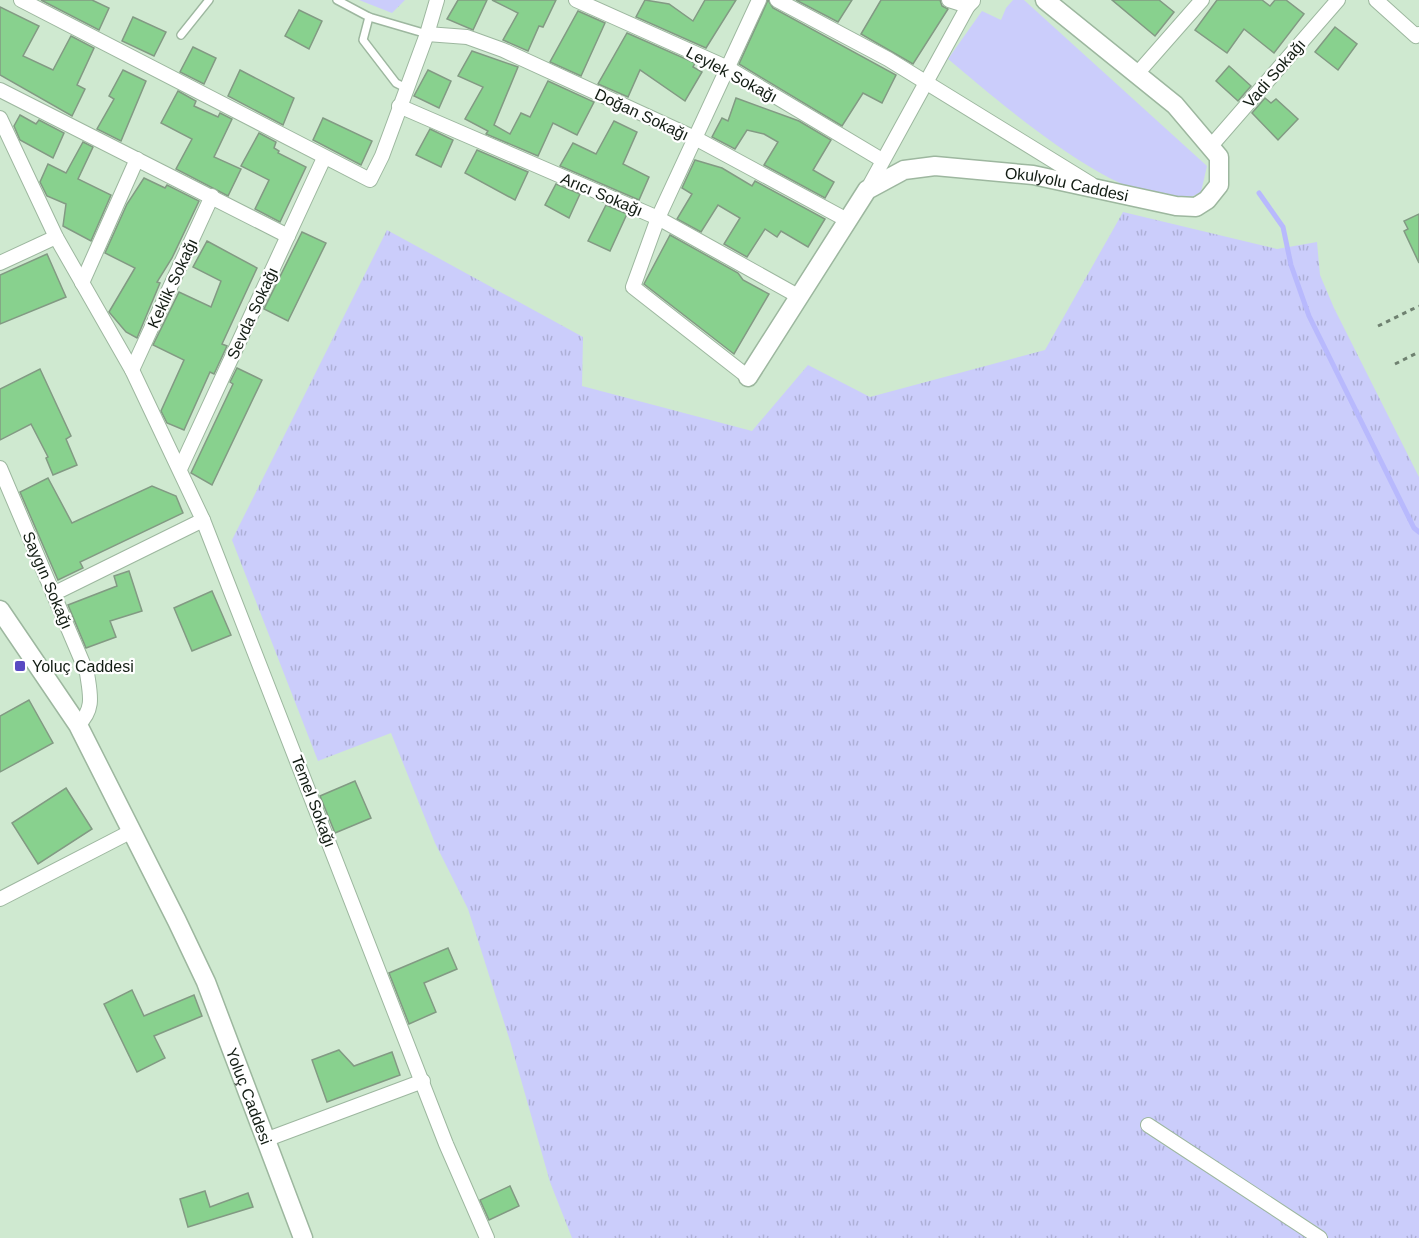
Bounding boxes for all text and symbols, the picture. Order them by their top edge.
street label: Vadi Sokağı [1240,36,1309,111]
street label: Leylek Sokağı [683,43,780,106]
street label: Doğan Sokağı [592,85,691,144]
street label: Okulyolu Caddesi [1004,164,1130,204]
street label: Arıcı Sokağı [558,170,645,219]
street label: Keklik Sokağı [144,236,201,331]
street label: Sevda Sokağı [224,264,281,362]
street label: Saygın Sokağı [19,529,76,631]
place label: Yoluç Caddesi [32,658,134,675]
marker: Yoluç Caddesi [13,659,27,673]
street label: Temel Sokağı [288,753,339,849]
street label: Yoluç Caddesi [223,1046,275,1147]

